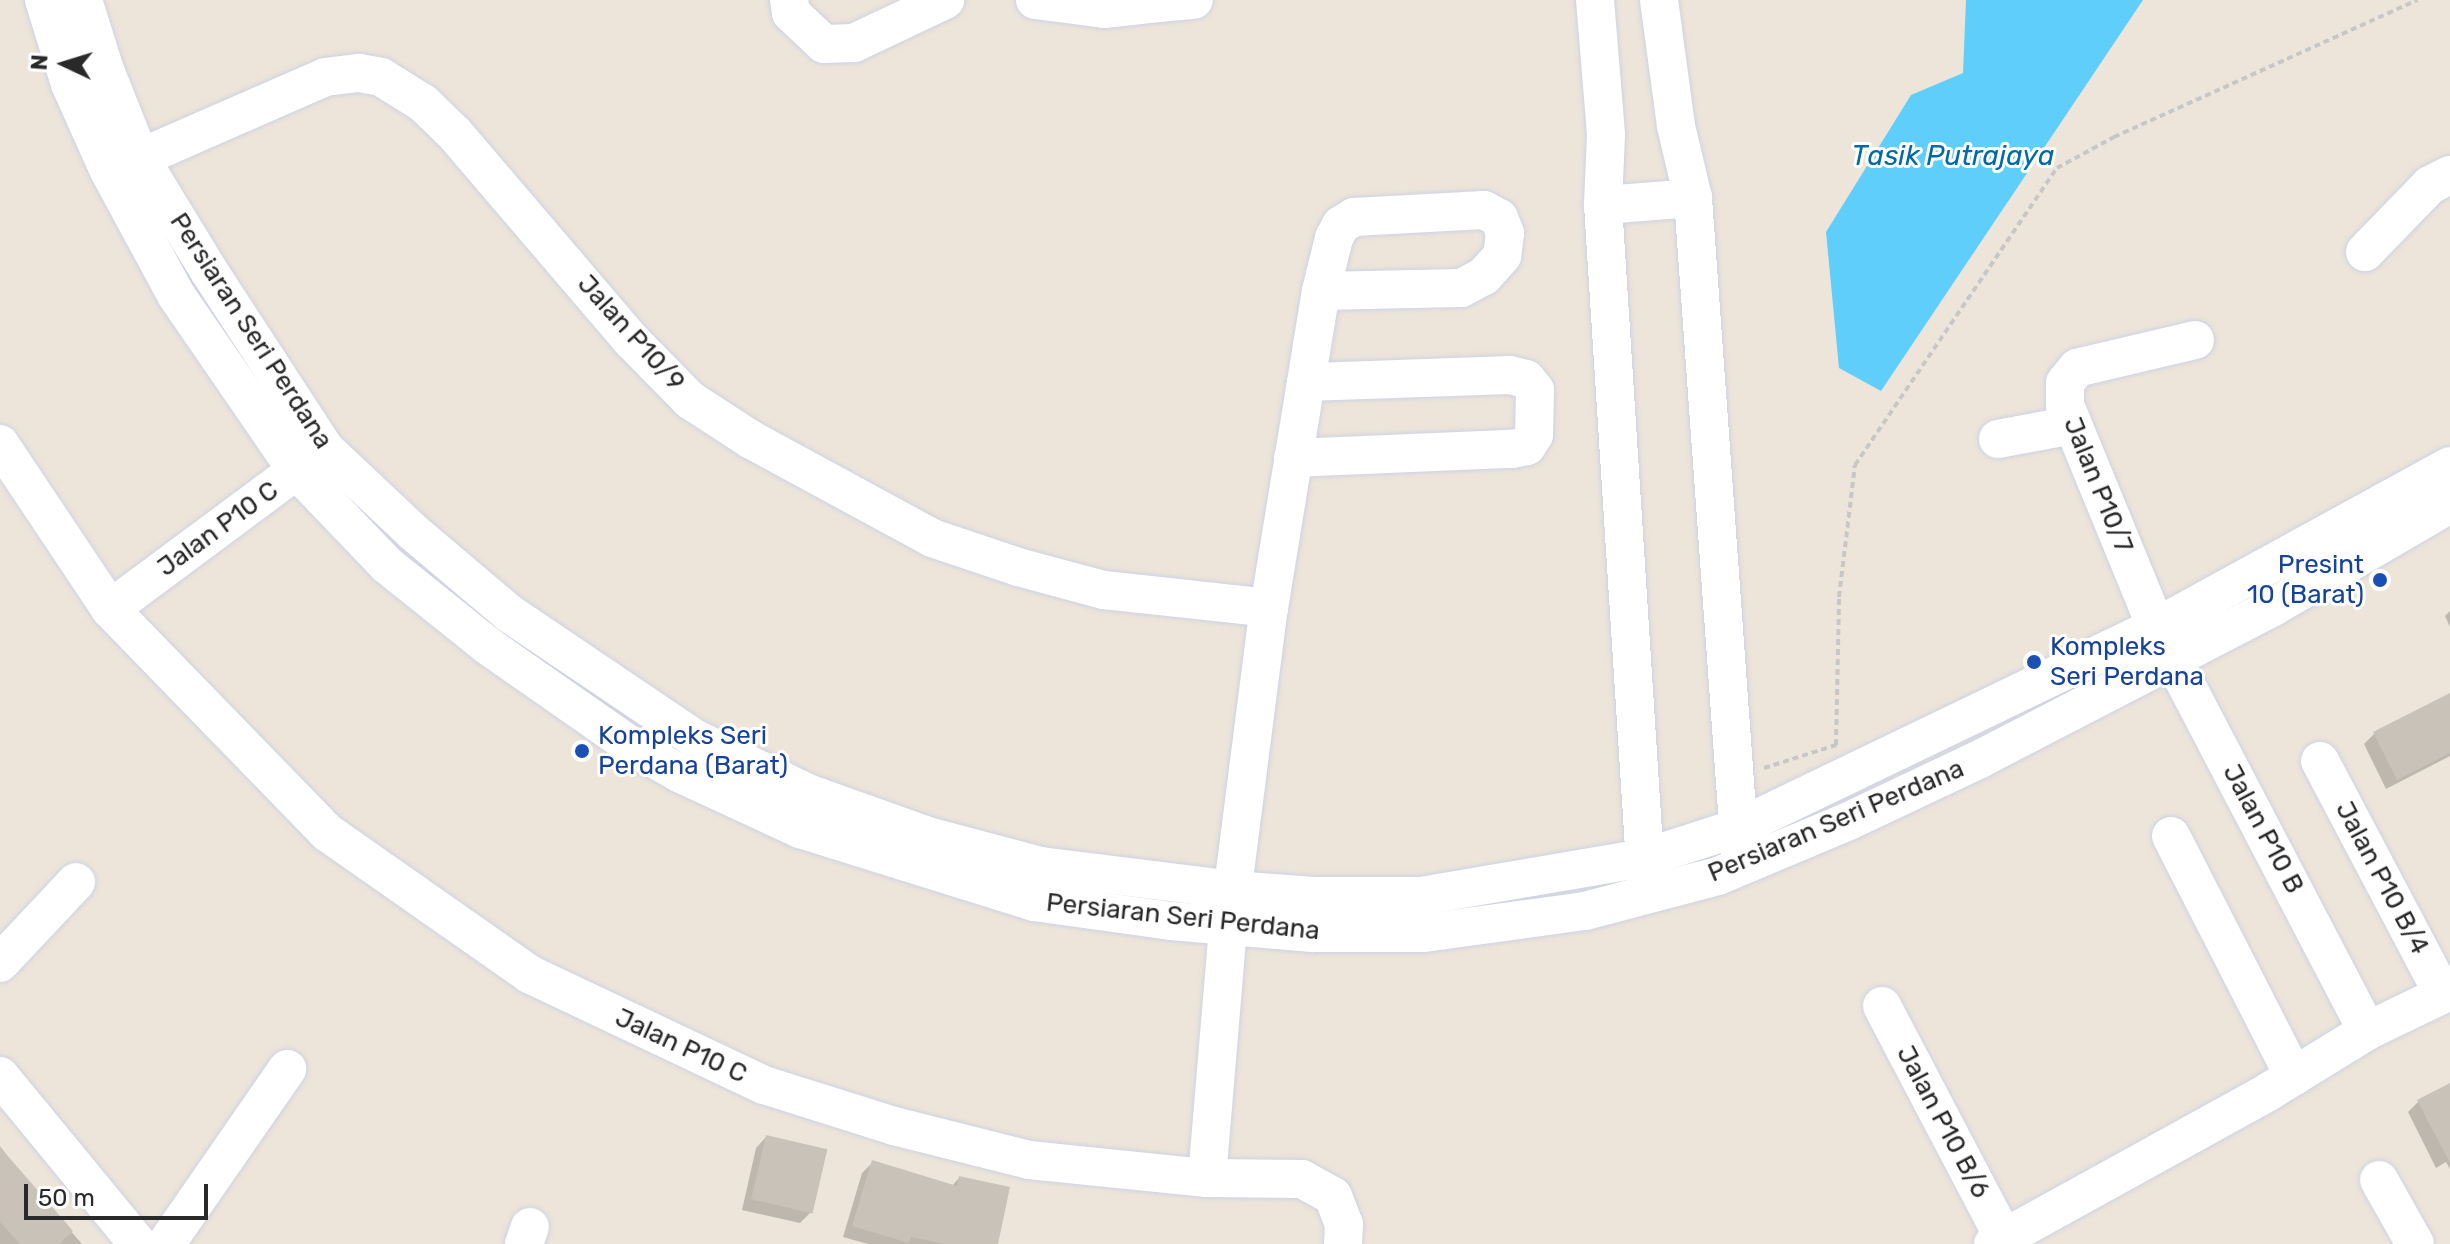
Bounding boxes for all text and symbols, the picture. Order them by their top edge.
north arrow [24,24,104,104]
text: N [26,53,54,71]
water label: Tasik Putrajaya [1851,139,2055,173]
street label: Persiaran Seri Perdana [163,207,339,455]
street label: Jalan P10/9 [571,269,691,397]
street label: Jalan P10/7 [2057,413,2139,557]
street label: Jalan P10 C [152,475,284,583]
place label: Presint 10 (Barat) [2247,549,2364,610]
marker: Presint 10 (Barat) [2371,571,2389,589]
place label: Kompleks Seri Perdana [2050,631,2204,692]
marker: Kompleks Seri Perdana [2025,653,2043,671]
place label: Kompleks Seri Perdana (Barat) [598,720,788,782]
marker: Kompleks Seri Perdana (Barat) [573,742,591,760]
street label: Persiaran Seri Perdana [1703,753,1969,889]
street label: Jalan P10 B [2216,759,2310,899]
street label: Jalan P10 B/4 [2329,796,2435,960]
street label: Persiaran Seri Perdana [1045,887,1321,947]
street label: Jalan P10 C [610,1002,752,1090]
street label: Jalan P10 B/6 [1890,1040,1996,1204]
scale bar [28,1168,212,1218]
text: 50 m [38,1184,95,1212]

